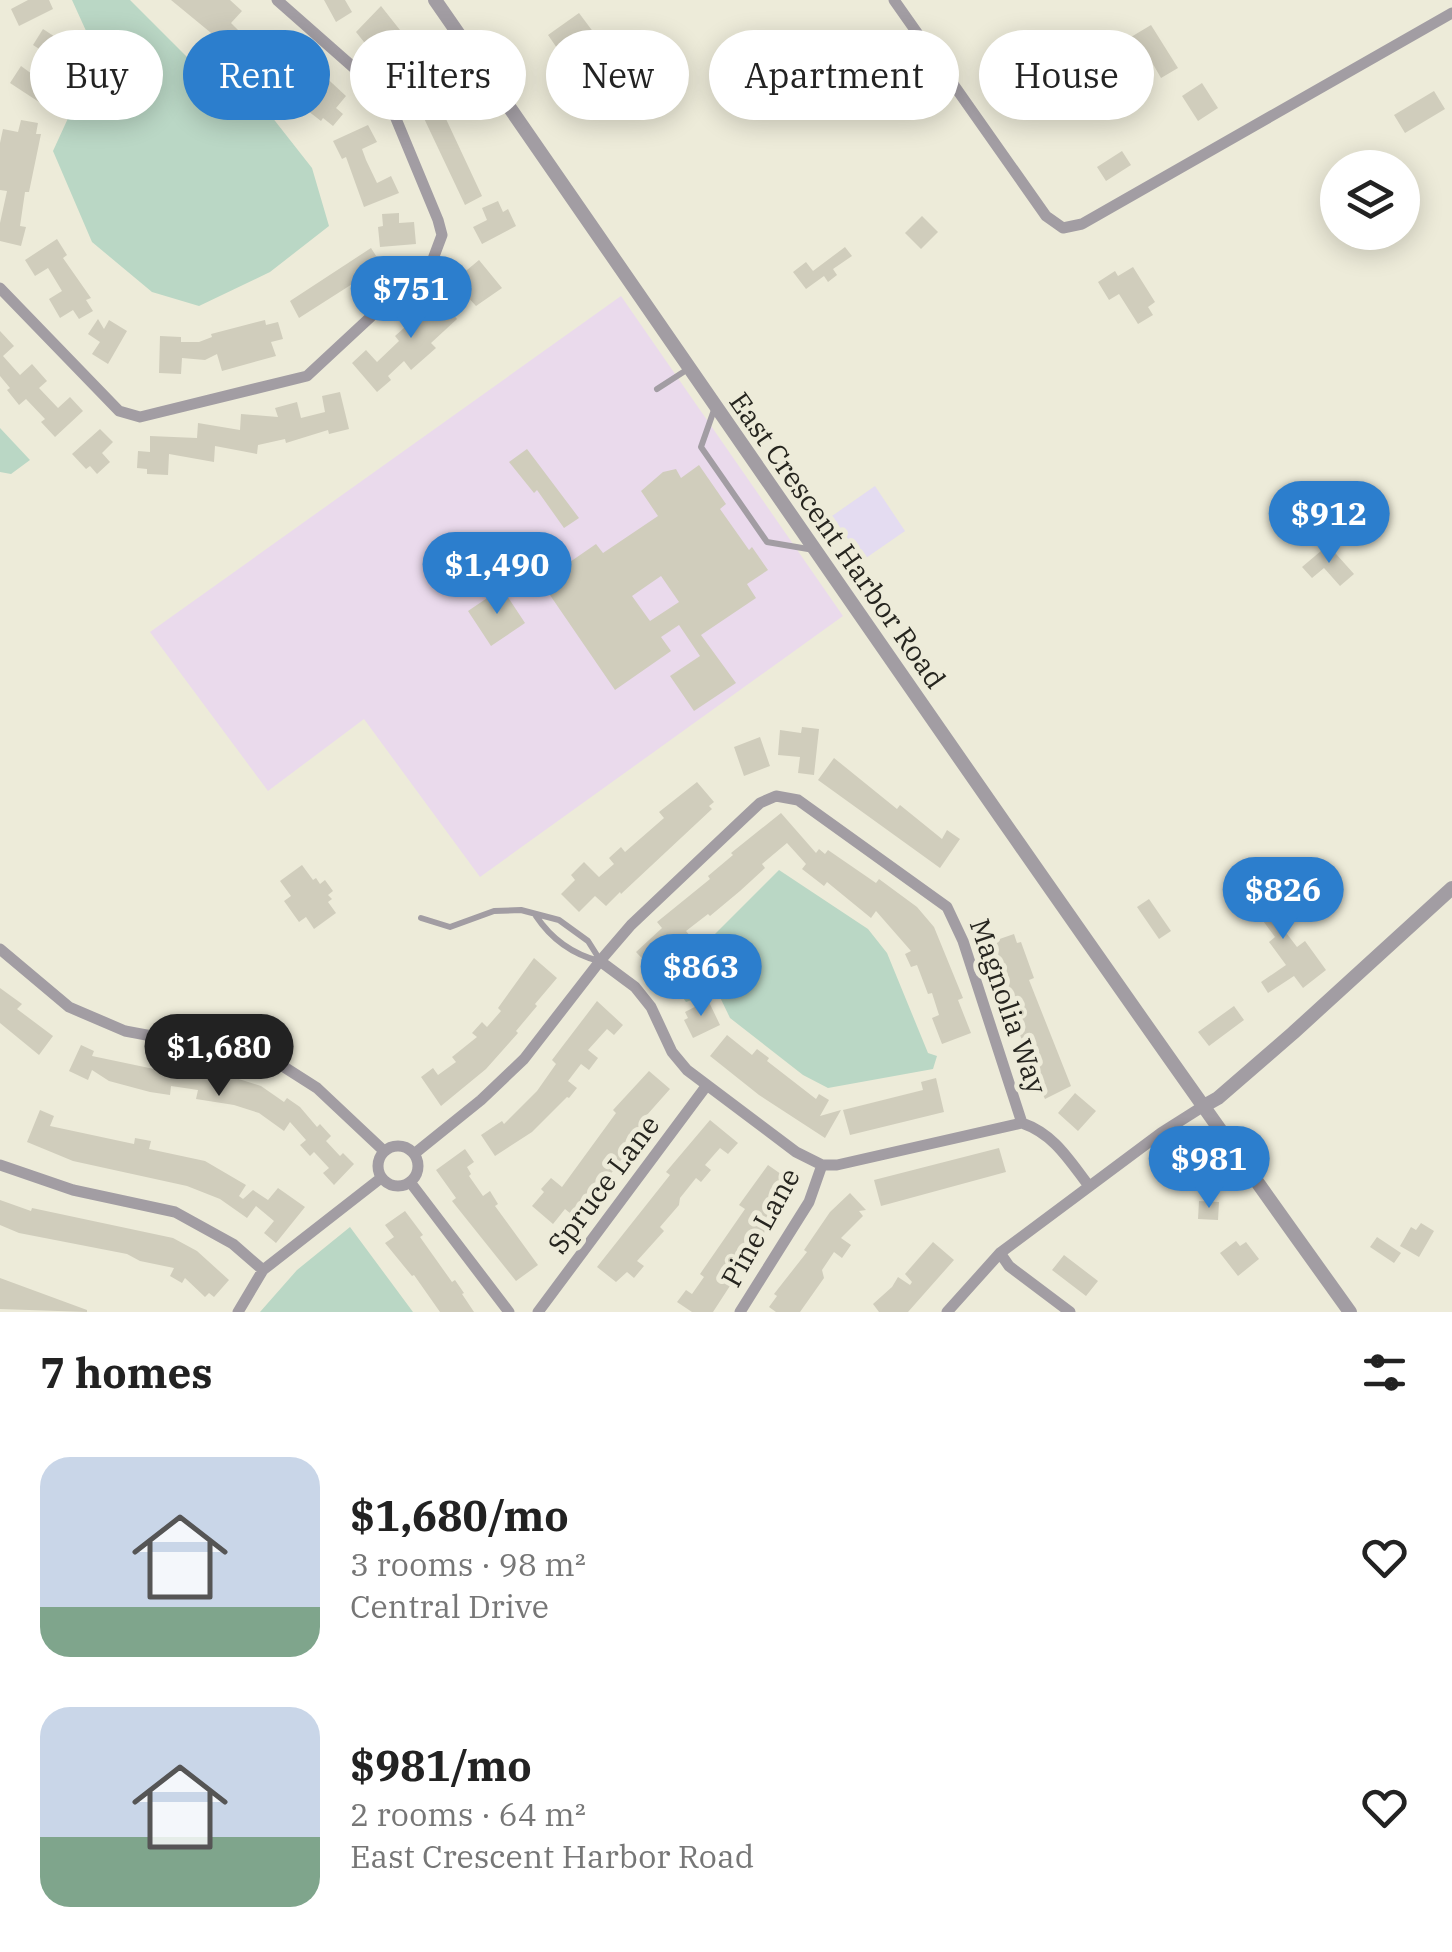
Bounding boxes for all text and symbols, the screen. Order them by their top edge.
chip: Buy [30,30,163,120]
chip: Rent [183,30,330,120]
chip: Filters [350,30,526,120]
chip: New [546,30,689,120]
chip: Apartment [709,30,959,120]
chip: House [979,30,1154,120]
map controls [1320,150,1420,250]
button: layers [1320,150,1420,250]
pin: $751 [352,256,470,341]
text: $751 [373,267,449,309]
street label: East Crescent Harbor Road [721,385,955,695]
pin: $912 [1270,481,1388,566]
text: $912 [1291,492,1367,534]
pin: $1,490 [416,532,578,617]
text: $1,490 [445,543,549,585]
pin: $826 [1224,857,1342,942]
text: $826 [1245,868,1321,910]
street label: Magnolia Way [962,914,1056,1099]
pin: $863 [642,934,760,1019]
text: $863 [663,945,739,987]
pin: $1,680 [138,1014,300,1099]
text: $1,680 [167,1025,271,1067]
street label: Spruce Lane [539,1107,667,1261]
pin: $981 [1150,1126,1268,1211]
text: $981 [1171,1137,1247,1179]
street label: Pine Lane [712,1161,808,1293]
text: 7 homes [40,1345,213,1400]
icon: filters [1357,1345,1412,1400]
text: $1,680/mo [350,1488,569,1543]
icon: home [120,1497,240,1617]
icon: heart [1357,1530,1412,1585]
text: 3 rooms · 98 m² [350,1543,586,1585]
text: Central Drive [350,1585,549,1627]
text: $981/mo [350,1738,532,1793]
icon: home [120,1747,240,1867]
icon: heart [1357,1780,1412,1835]
text: 2 rooms · 64 m² [350,1793,586,1835]
text: East Crescent Harbor Road [350,1835,754,1877]

